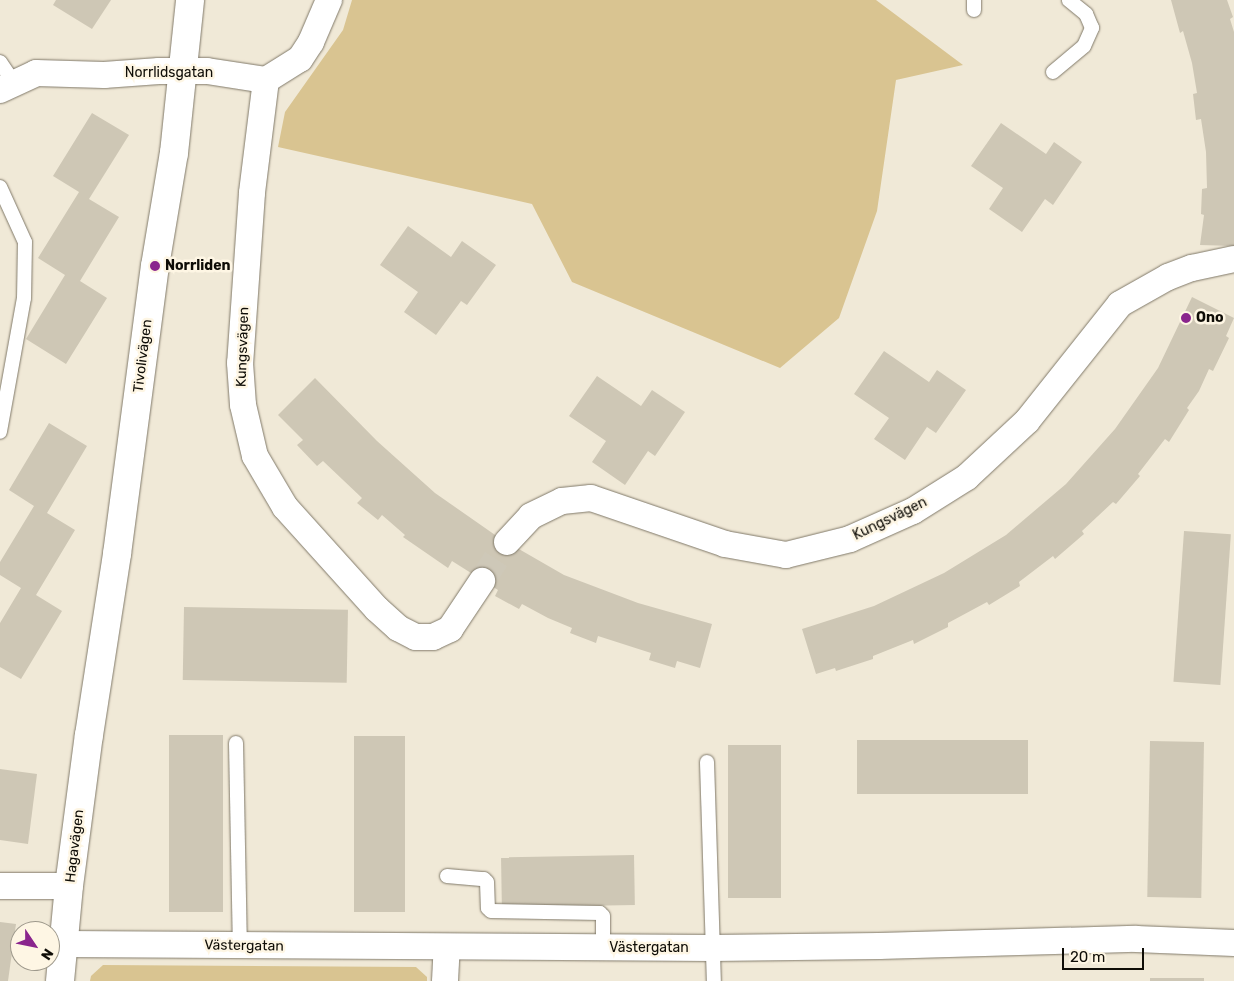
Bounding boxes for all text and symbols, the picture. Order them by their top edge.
street label: Norrlidsgatan [125,65,213,81]
place label: Norrliden [165,258,230,274]
marker: Norrliden [149,260,161,272]
street label: Kungsvägen [233,307,253,387]
place label: Ono [1196,310,1224,326]
marker: Ono [1180,312,1192,324]
street label: Tivolivägen [130,318,156,394]
street label: Kungsvägen [850,494,930,544]
street label: Hagavägen [62,808,88,884]
north arrow [10,921,60,971]
street label: Västergatan [204,937,284,955]
scale bar [1064,938,1146,970]
street label: Västergatan [609,940,689,956]
text: N [37,945,57,963]
text: 20 m [1070,948,1105,966]

